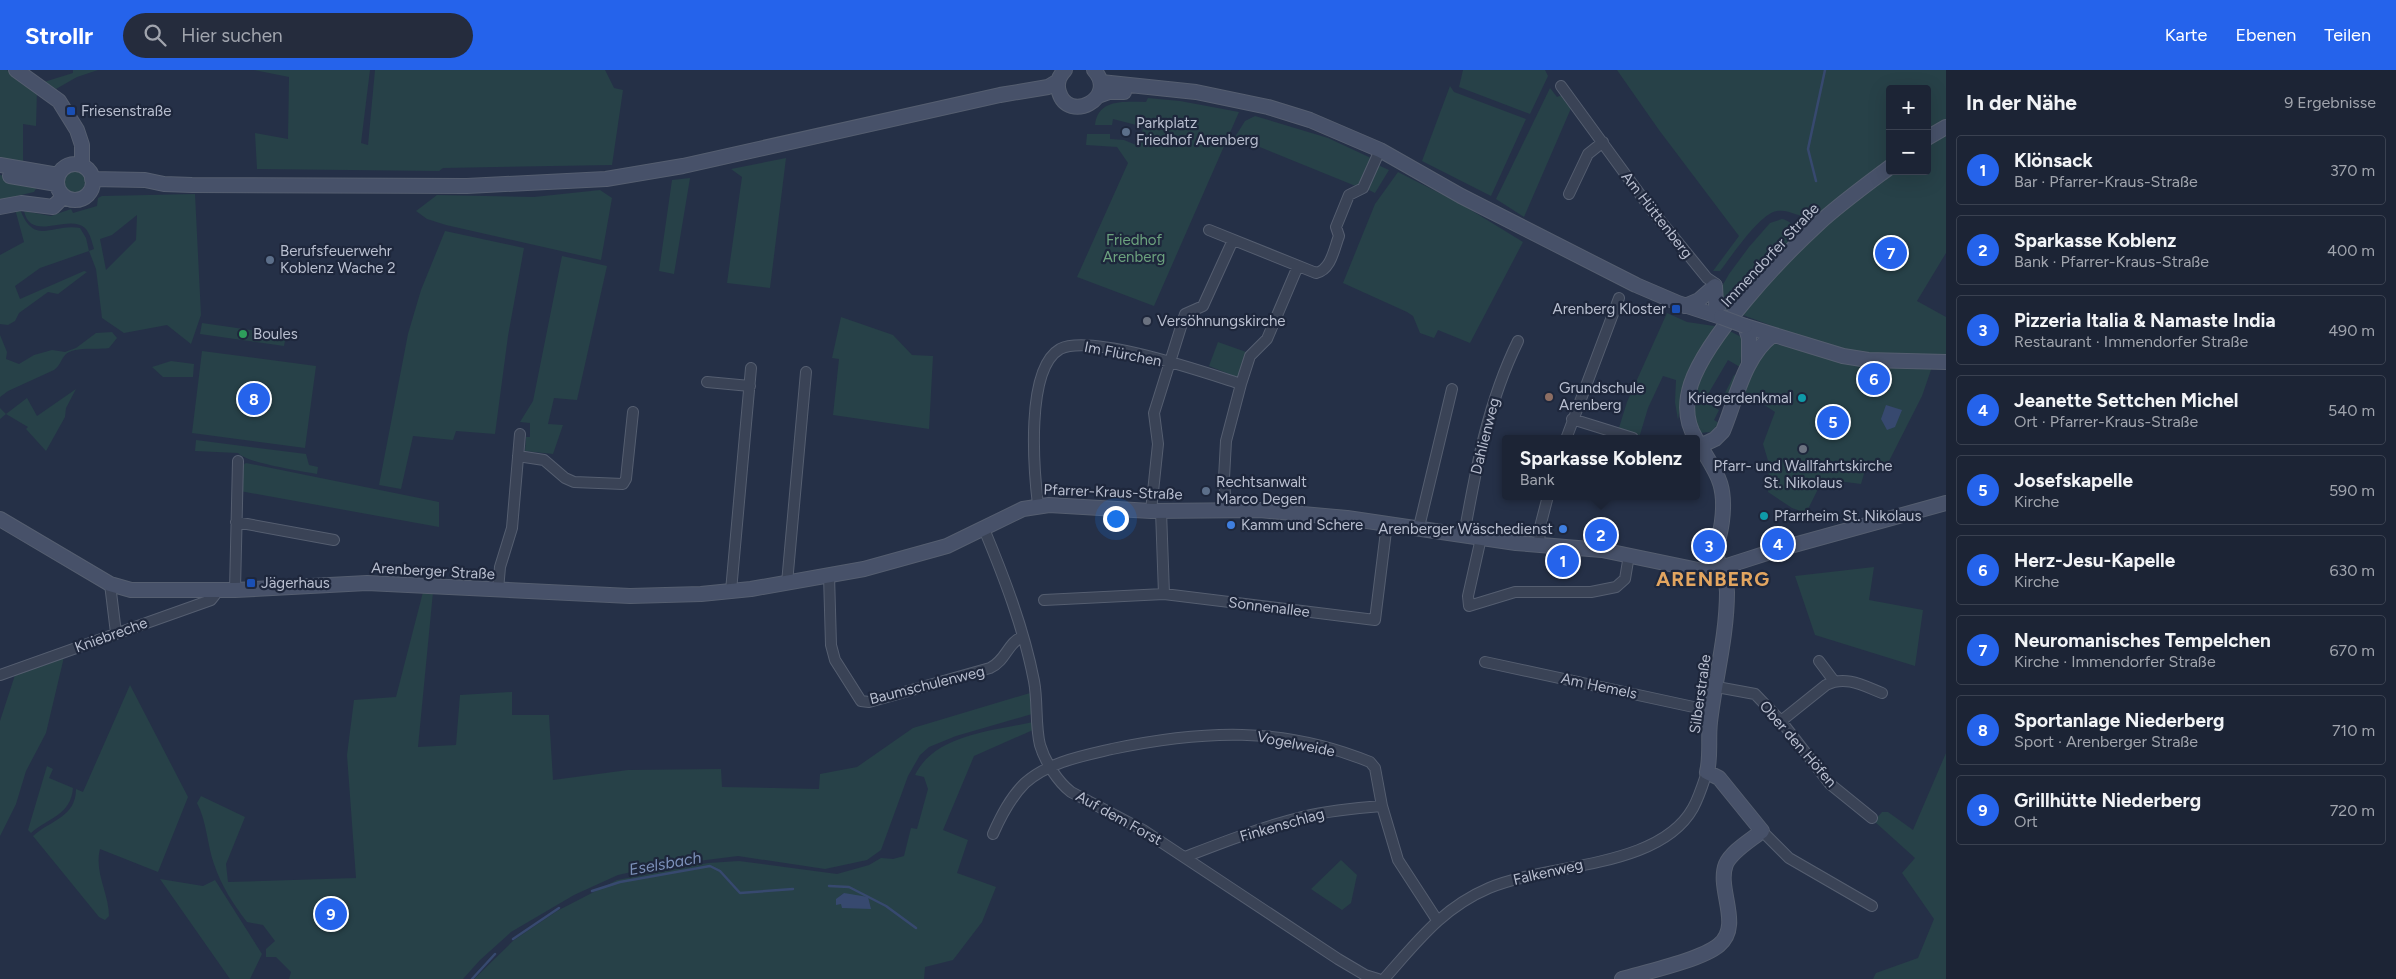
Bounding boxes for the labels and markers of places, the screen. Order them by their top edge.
place label: Friesenstraße [81,102,171,120]
marker: Friesenstraße [65,105,77,117]
place label: Parkplatz Friedhof Arenberg [1136,114,1258,149]
marker: Parkplatz Friedhof Arenberg [1120,126,1132,138]
pin: 7 [1875,234,1907,272]
place label: Berufsfeuerwehr Koblenz Wache 2 [280,242,396,277]
marker: Berufsfeuerwehr Koblenz Wache 2 [264,254,276,266]
place label: Arenberg Kloster [1553,300,1666,318]
marker: Arenberg Kloster [1670,303,1682,315]
place label: Versöhnungskirche [1157,312,1286,330]
marker: Versöhnungskirche [1141,315,1153,327]
place label: Boules [253,325,298,343]
marker: Boules [237,328,249,340]
pin: 6 [1858,360,1890,398]
place label: Grundschule Arenberg [1559,379,1644,414]
pin: 8 [238,380,270,418]
place label: Kriegerdenkmal [1688,389,1792,407]
marker: Grundschule Arenberg [1543,391,1555,403]
marker: Kriegerdenkmal [1796,392,1808,404]
pin: 5 [1817,403,1849,441]
marker: Pfarr- und Wallfahrtskirche St. Nikolaus [1797,443,1809,455]
place label: Pfarr- und Wallfahrtskirche St. Nikolaus [1714,457,1892,492]
place label: Rechtsanwalt Marco Degen [1216,473,1307,508]
marker: Rechtsanwalt Marco Degen [1200,485,1212,497]
place label: Pfarrheim St. Nikolaus [1774,507,1921,525]
marker: Pfarrheim St. Nikolaus [1758,510,1770,522]
place label: Kamm und Schere [1241,516,1363,534]
pin: 2 [1585,516,1617,554]
marker: Kamm und Schere [1225,519,1237,531]
place label: Arenberger Wäschedienst [1378,520,1553,538]
marker: Arenberger Wäschedienst [1557,523,1569,535]
pin: 4 [1762,525,1794,563]
pin: 3 [1693,527,1725,565]
pin: 1 [1547,542,1579,580]
place label: Jägerhaus [261,574,330,592]
marker: Jägerhaus [245,577,257,589]
pin: 9 [315,895,347,933]

